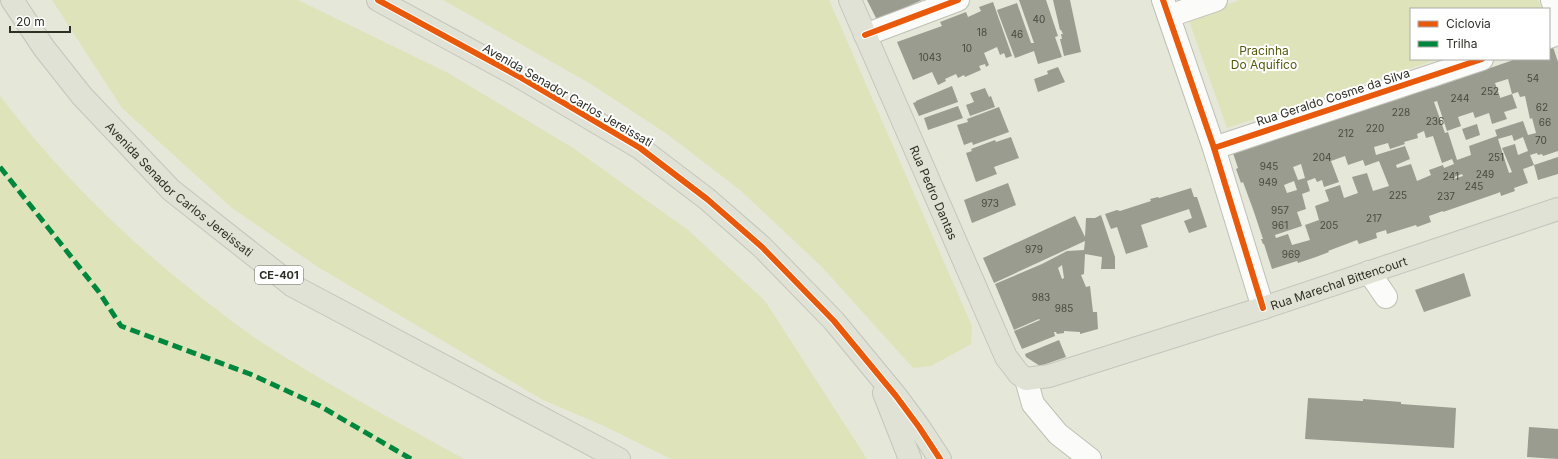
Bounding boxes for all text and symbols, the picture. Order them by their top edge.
scale bar [10,8,70,34]
legend [1410,8,1550,60]
house number: 40 [1033,13,1045,25]
text: 20 m [16,14,45,29]
text: Ciclovia [1446,16,1491,31]
house number: 18 [977,26,987,38]
house number: 46 [1011,28,1023,40]
text: Trilha [1446,36,1477,51]
street label: Avenida Senador Carlos Jereissati [480,40,656,150]
house number: 10 [962,42,972,54]
park label: Pracinha Do Aquifico [1231,43,1297,72]
house number: 1043 [918,51,942,63]
street label: Rua Geraldo Cosme da Silva [1254,65,1412,129]
house number: 54 [1527,72,1539,84]
house number: 252 [1481,85,1499,97]
house number: 244 [1451,92,1469,104]
house number: 62 [1536,101,1548,113]
house number: 228 [1392,106,1410,118]
house number: 236 [1426,115,1444,127]
house number: 66 [1539,116,1551,128]
street label: Avenida Senador Carlos Jereissati [103,119,256,259]
house number: 220 [1366,122,1384,134]
house number: 212 [1338,127,1354,139]
house number: 70 [1535,134,1547,146]
street label: Rua Pedro Dantas [907,143,961,242]
house number: 204 [1313,151,1331,163]
house number: 251 [1488,151,1504,163]
house number: 945 [1260,160,1278,172]
house number: 249 [1476,168,1494,180]
house number: 241 [1443,170,1459,182]
house number: 949 [1259,176,1277,188]
house number: 245 [1465,180,1483,192]
house number: 225 [1389,189,1407,201]
house number: 237 [1437,190,1455,202]
house number: 973 [981,197,999,209]
house number: 957 [1271,204,1289,216]
house number: 217 [1366,212,1382,224]
house number: 961 [1272,219,1288,231]
house number: 205 [1320,219,1338,231]
house number: 979 [1025,243,1043,255]
house number: 969 [1282,248,1300,260]
street label: Rua Marechal Bittencourt [1268,253,1409,313]
road number: CE-401 [255,266,303,284]
house number: 983 [1032,291,1050,303]
house number: 985 [1055,302,1073,314]

